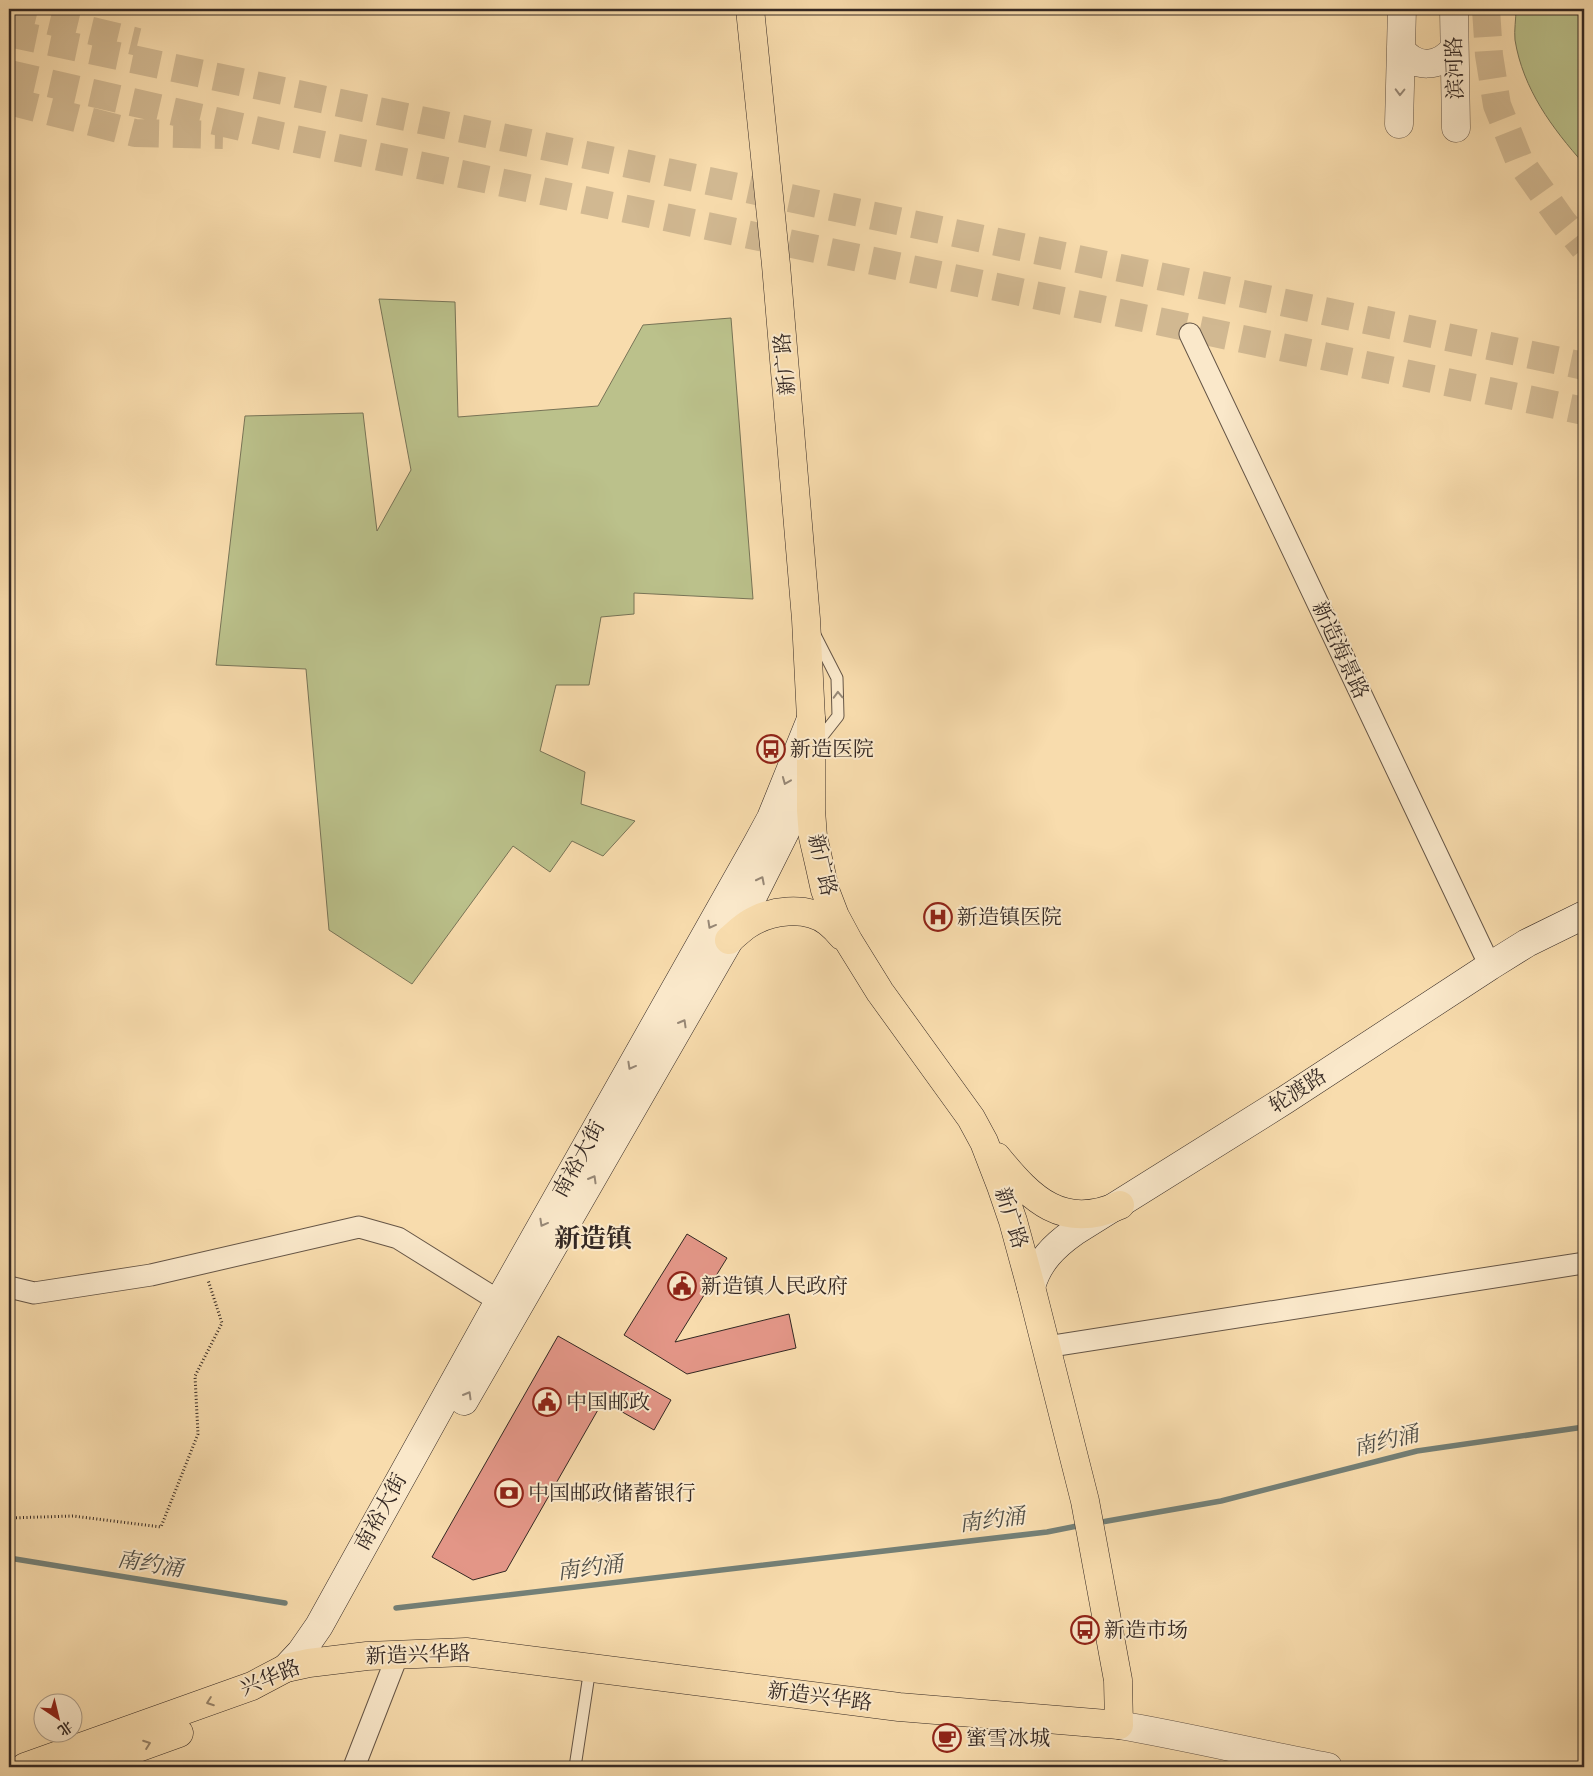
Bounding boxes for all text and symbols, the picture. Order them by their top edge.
street label: 滨河路 [1439,36,1471,100]
one-way arrow [1395,89,1405,97]
street label: 新广路 [768,331,802,397]
street label: 新造海景路 [1305,596,1375,704]
one-way arrow [832,690,843,698]
bus stop icon: 新造医院 [756,734,786,764]
place label: 新造医院 [790,735,874,764]
one-way arrow [782,776,792,785]
street label: 新广路 [801,831,843,899]
one-way arrow [755,877,765,886]
hospital icon: 新造镇医院 [923,902,953,932]
place label: 新造镇医院 [957,903,1062,932]
one-way arrow [707,919,717,928]
one-way arrow [676,1019,686,1028]
one-way arrow [628,1061,638,1070]
street label: 轮渡路 [1264,1062,1332,1120]
street label: 南裕大街 [546,1115,612,1203]
one-way arrow [587,1175,597,1184]
street label: 新广路 [987,1184,1035,1252]
one-way arrow [539,1218,549,1227]
district label: 新造镇 [554,1221,632,1256]
public building icon: 新造镇人民政府 [667,1271,697,1301]
place label: 新造镇人民政府 [701,1272,848,1301]
public building icon: 中国邮政 [532,1387,562,1417]
place label: 中国邮政 [566,1388,650,1417]
one-way arrow [462,1392,472,1401]
water label: 南约涌 [1350,1418,1424,1463]
street label: 南裕大街 [348,1468,414,1556]
bank icon: 中国邮政储蓄银行 [494,1478,524,1508]
place label: 中国邮政储蓄银行 [528,1479,696,1508]
water label: 南约涌 [957,1501,1030,1539]
water label: 南约涌 [115,1544,188,1584]
water label: 南约涌 [555,1549,628,1587]
bus stop icon: 新造市场 [1070,1615,1100,1645]
place label: 新造市场 [1104,1616,1188,1645]
street label: 新造兴华路 [365,1639,471,1671]
street label: 兴华路 [235,1653,305,1703]
street label: 新造兴华路 [766,1676,874,1718]
north arrow [32,1694,82,1744]
one-way arrow [206,1696,215,1706]
text: 北 [54,1716,76,1740]
cafe icon: 蜜雪冰城 [932,1723,962,1753]
place label: 蜜雪冰城 [966,1724,1050,1753]
one-way arrow [142,1740,151,1750]

